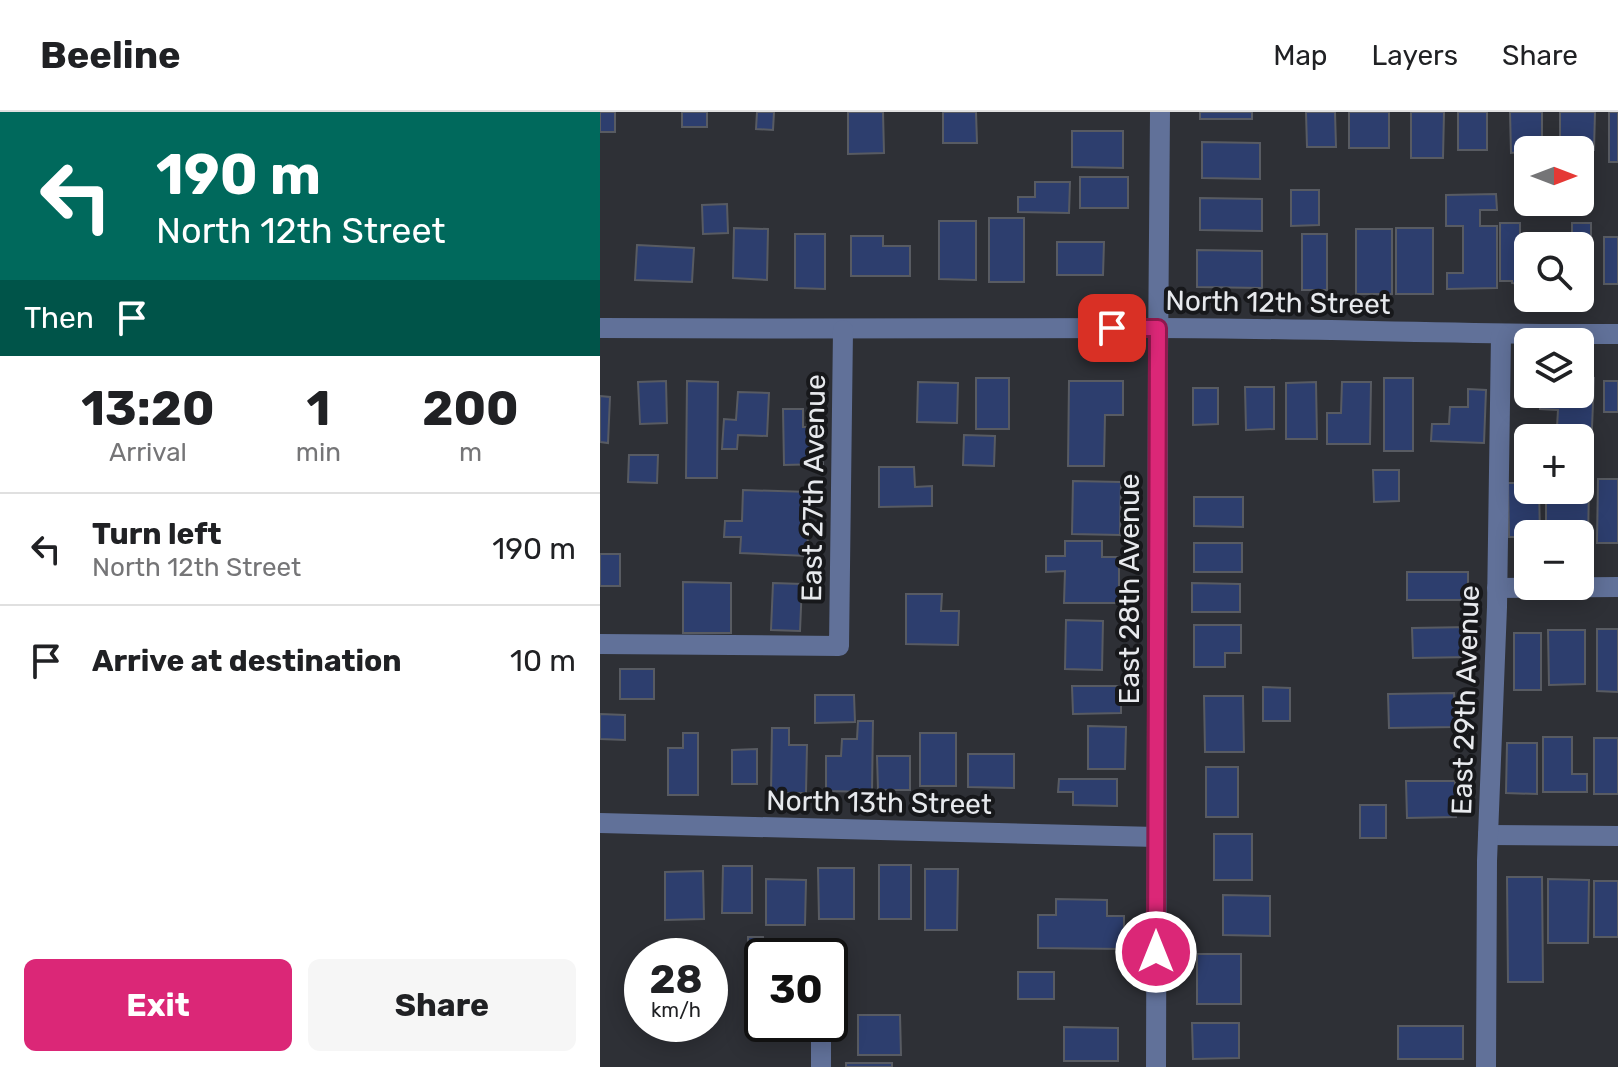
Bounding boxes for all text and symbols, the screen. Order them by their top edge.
text: Beeline [40,32,181,78]
text: Map [1273,39,1328,72]
text: Layers [1372,39,1458,72]
text: Share [1502,39,1578,72]
north arrow [1514,136,1594,216]
map controls [1514,136,1594,600]
text: 190 m [156,142,321,208]
icon: left [24,144,128,248]
text: North 12th Street [156,209,446,252]
button: search [1514,232,1594,312]
street label: North 12th Street [1165,284,1391,321]
pin [1078,294,1146,362]
icon: arrive [110,296,154,340]
text: Then [24,300,94,336]
icon: arrive [1090,306,1134,350]
button: layers [1514,328,1594,408]
street label: East 27th Avenue [795,374,832,602]
text: 13:20 [81,380,215,437]
text: 1 [306,380,330,437]
text: 200 [422,380,519,437]
button: + [1514,424,1594,504]
text: Arrival [109,437,187,468]
text: min [296,437,341,468]
text: m [459,437,482,468]
street label: East 28th Avenue [1113,474,1146,704]
text: Turn left [92,516,222,552]
button: − [1514,520,1594,600]
icon: left [24,527,68,571]
text: 190 m [492,531,576,567]
text: North 12th Street [92,552,301,583]
street label: East 29th Avenue [1445,585,1486,815]
icon: arrive [24,639,68,683]
text: Arrive at destination [92,643,402,679]
text: 10 m [510,643,576,679]
street label: North 13th Street [766,784,992,821]
position arrow [1114,910,1198,994]
speed limit sign: 30 [744,938,848,1042]
text: 28 [649,956,703,1003]
button: Exit [24,959,292,1051]
button: Share [308,959,576,1051]
text: km/h [651,998,701,1022]

